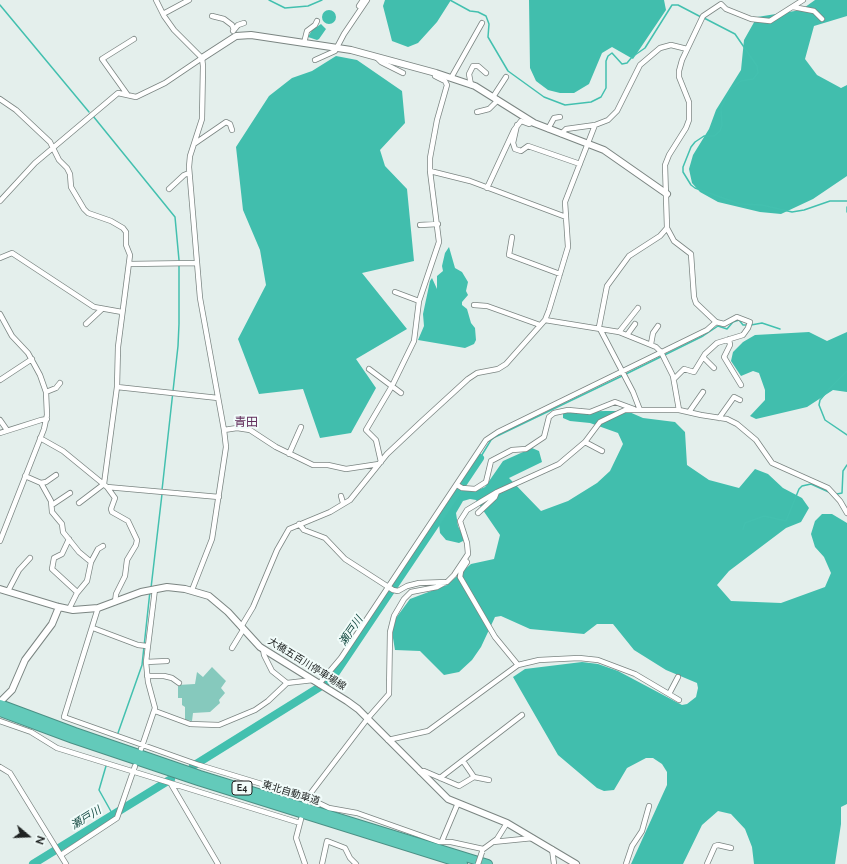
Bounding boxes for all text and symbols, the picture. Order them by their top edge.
district label: 青田 [234,415,258,429]
water label: 瀬戸川 [336,614,366,648]
street label: 大橋五百川停車場線 [266,635,348,693]
street label: 東北自動車道 [261,778,321,808]
road number: E4 [232,781,252,795]
water label: 瀬戸川 [69,804,103,832]
north arrow [8,816,48,856]
text: N [32,834,47,846]

